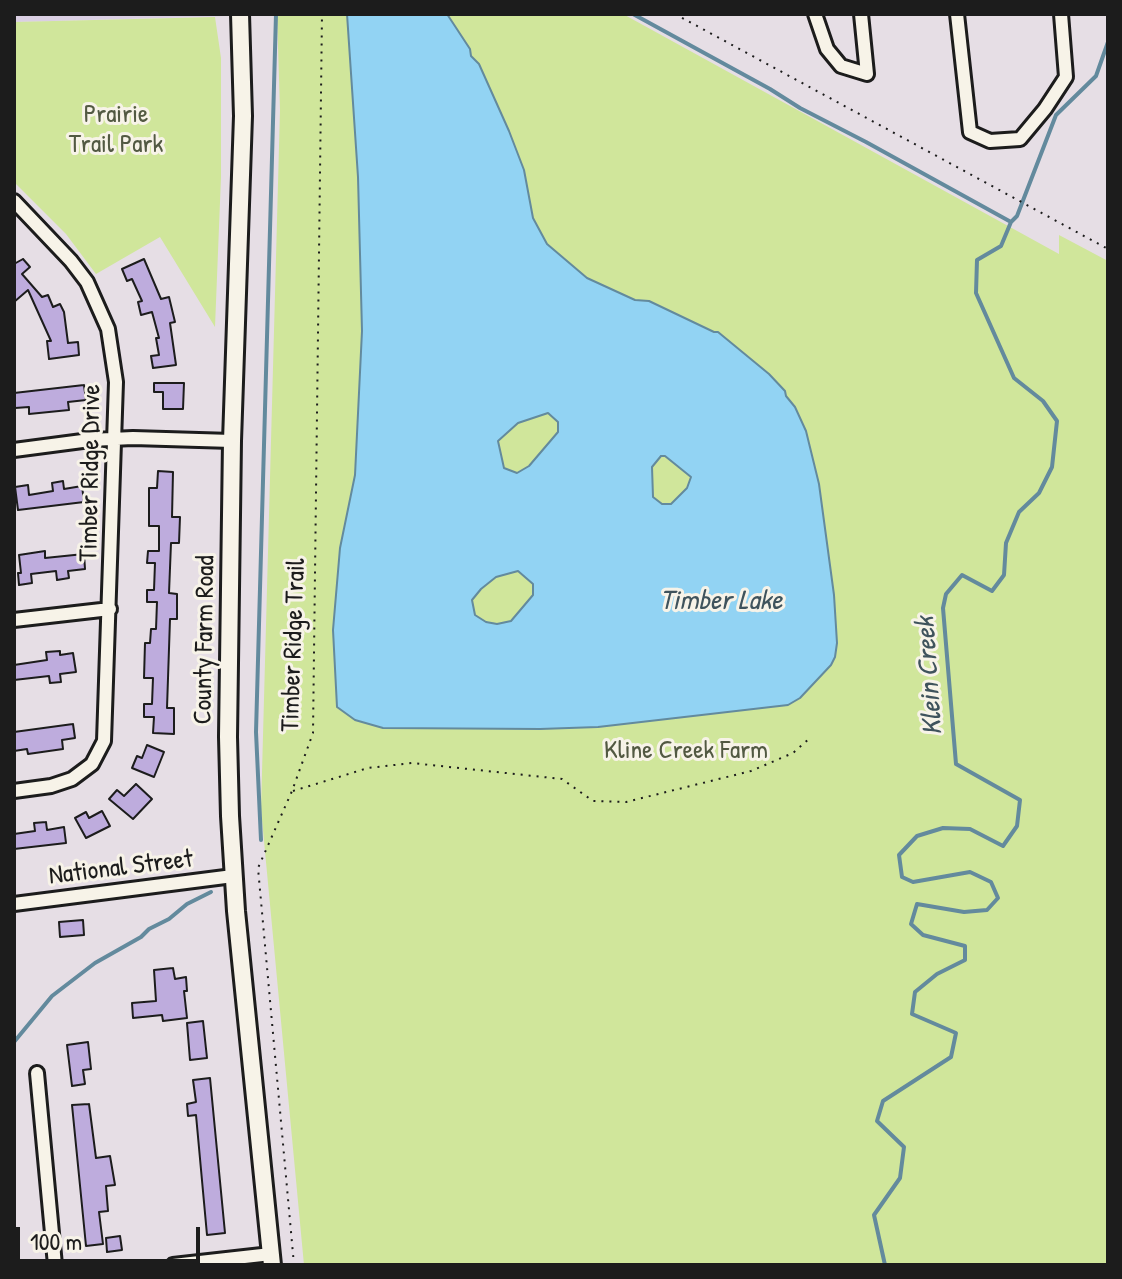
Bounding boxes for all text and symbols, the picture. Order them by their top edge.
park label: Prairie Trail Park [69,99,163,160]
street label: Timber Ridge Drive [74,384,108,562]
street label: County Farm Road [188,555,222,725]
street label: Timber Ridge Trail [275,558,313,732]
water label: Timber Lake [660,585,782,619]
water label: Klein Creek [909,616,951,736]
park label: Kline Creek Farm [604,735,768,767]
street label: National Street [47,844,195,892]
scale bar [20,1211,204,1261]
text: 100 m [30,1225,82,1257]

